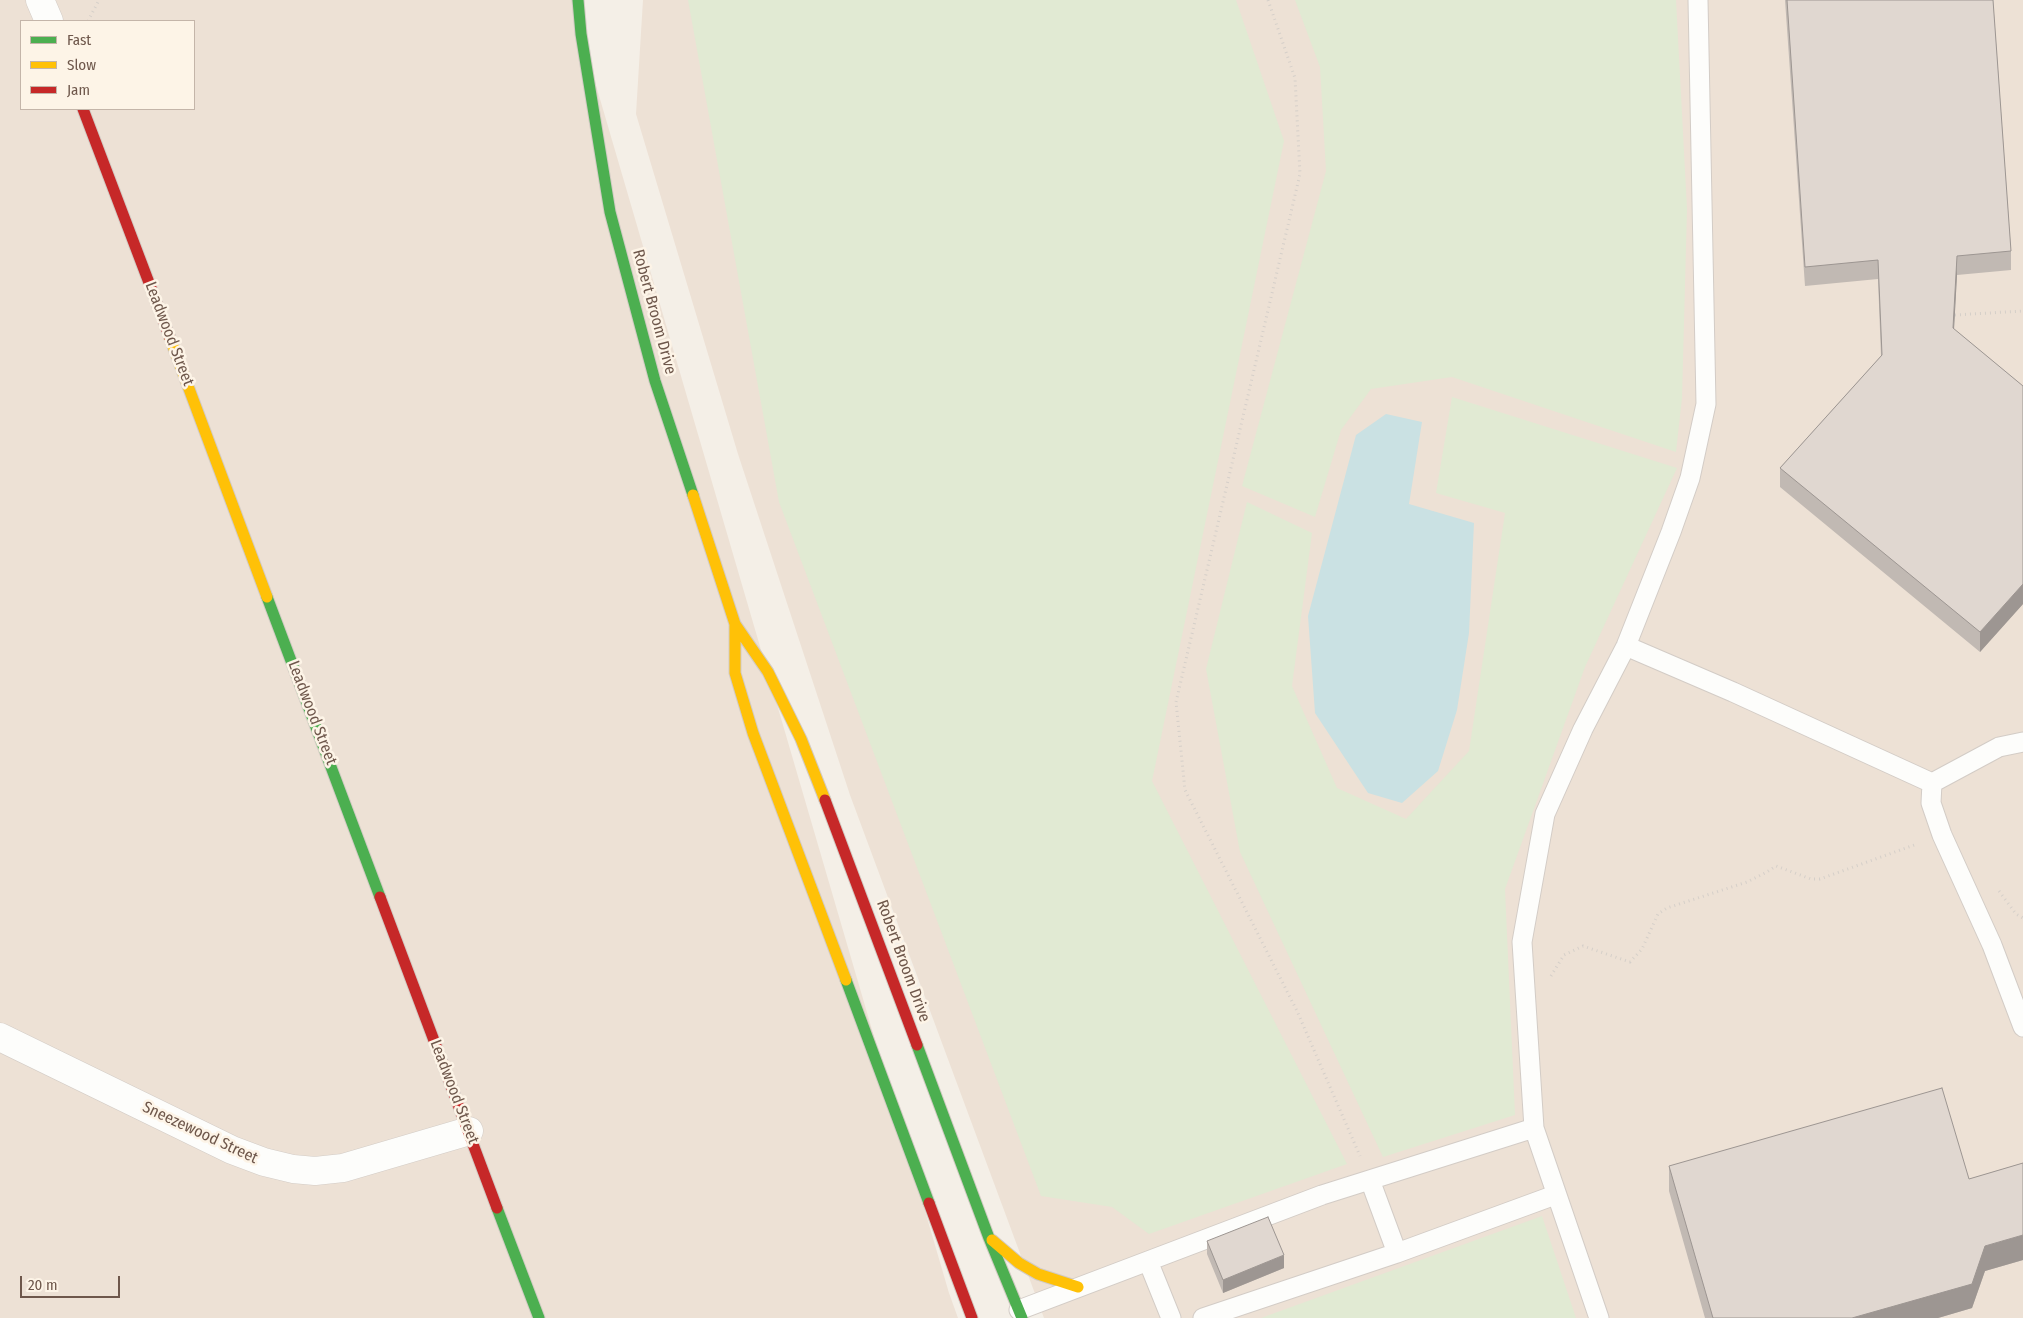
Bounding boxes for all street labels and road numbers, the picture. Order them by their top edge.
street label: Robert Broom Drive [628,247,680,377]
street label: Leadwood Street [140,279,198,389]
street label: Leadwood Street [283,658,341,768]
street label: Robert Broom Drive [872,897,934,1025]
street label: Leadwood Street [425,1037,483,1147]
street label: Sneezewood Street [139,1098,261,1168]

